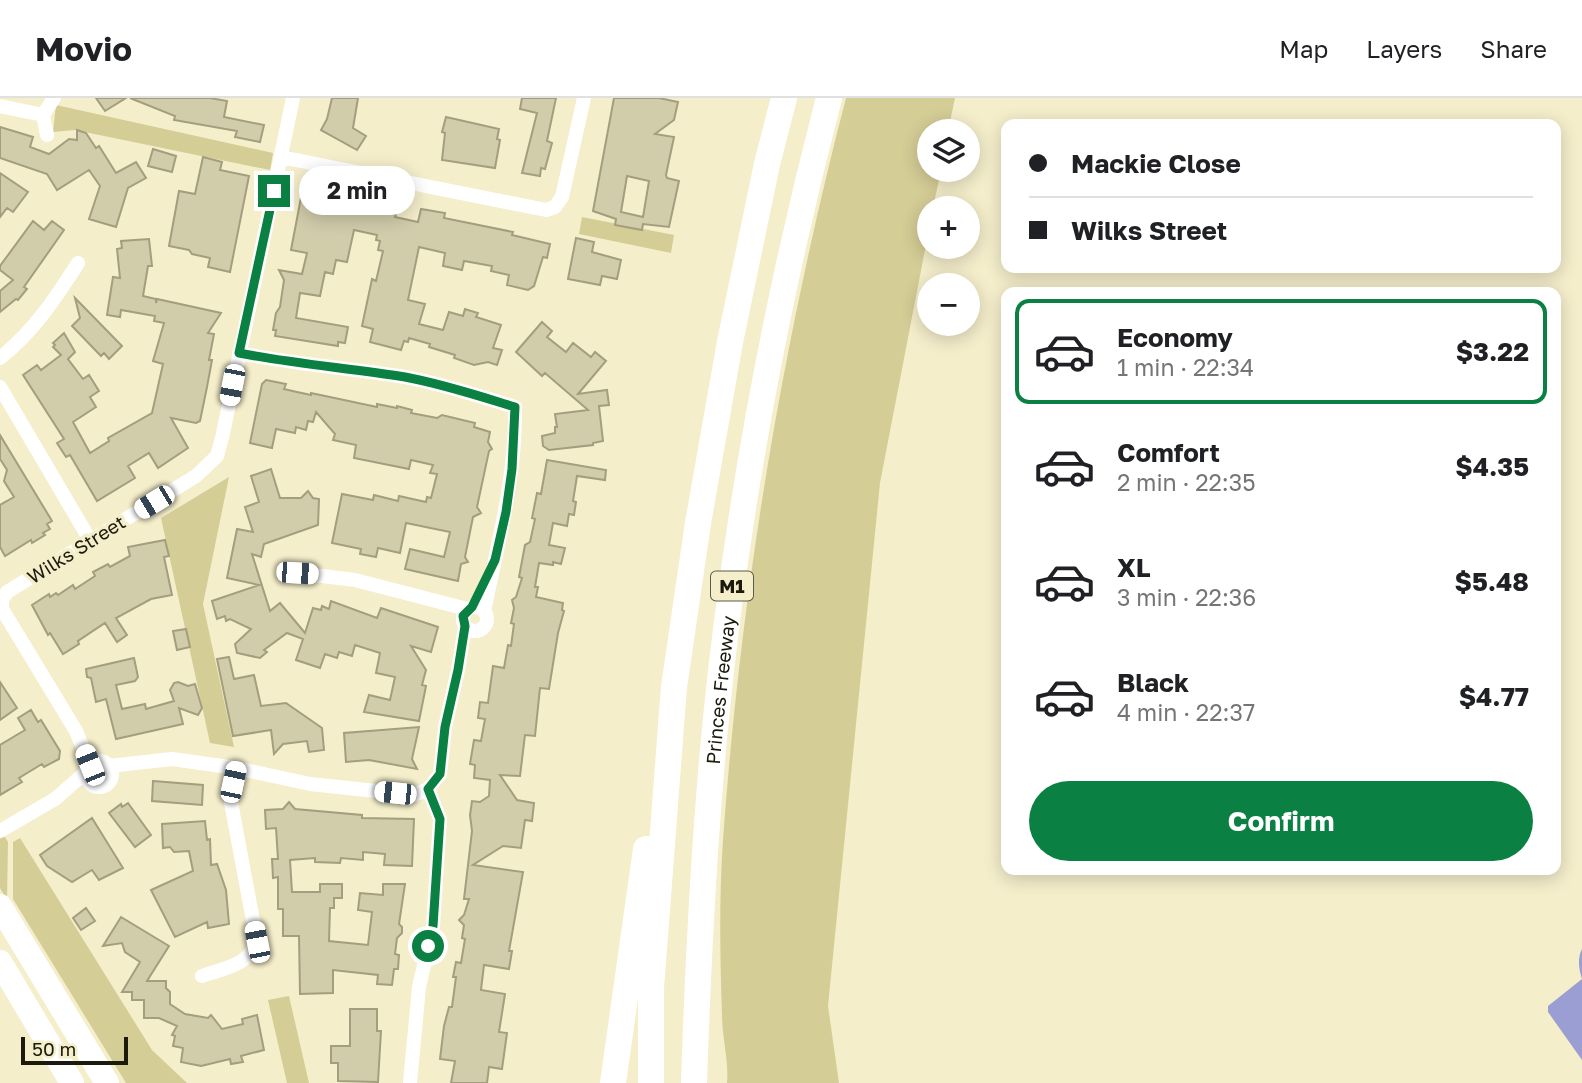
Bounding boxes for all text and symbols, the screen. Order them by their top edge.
text: Movio [35,29,132,68]
text: Map [1279,34,1328,63]
text: Layers [1366,34,1442,63]
text: Share [1480,34,1547,63]
map controls [917,119,980,336]
button: layers [917,119,980,182]
text: Mackie Close [1071,148,1241,179]
callout: 2 min [298,166,414,216]
route end [258,175,290,207]
text: 2 min [327,176,387,204]
button: + [917,196,980,259]
text: Wilks Street [1071,215,1227,246]
button: − [917,273,980,336]
icon: car [1033,320,1096,383]
text: Economy [1117,322,1233,353]
text: $3.22 [1456,336,1529,367]
text: 1 min · 22:34 [1117,353,1254,381]
car [218,362,247,408]
icon: car [1033,435,1096,498]
text: Comfort [1117,437,1220,468]
text: $4.35 [1455,451,1529,482]
text: 2 min · 22:35 [1117,468,1256,496]
car [131,482,178,522]
street label: Wilks Street [23,510,129,588]
icon: car [1033,550,1096,613]
text: XL [1117,552,1151,583]
car [276,561,319,585]
text: $5.48 [1455,566,1529,597]
road number: M1 [711,572,753,600]
text: 3 min · 22:36 [1117,583,1256,611]
street label: Princes Freeway [700,614,739,765]
icon: car [1033,665,1096,728]
text: Black [1117,667,1189,698]
text: $4.77 [1459,681,1529,712]
text: 4 min · 22:37 [1117,698,1255,726]
car [73,742,108,788]
car [219,759,248,805]
car [374,780,417,806]
button: Confirm [1029,781,1533,861]
car [243,919,272,965]
route start [412,930,444,962]
scale bar [21,1034,128,1066]
text: 50 m [32,1037,76,1060]

